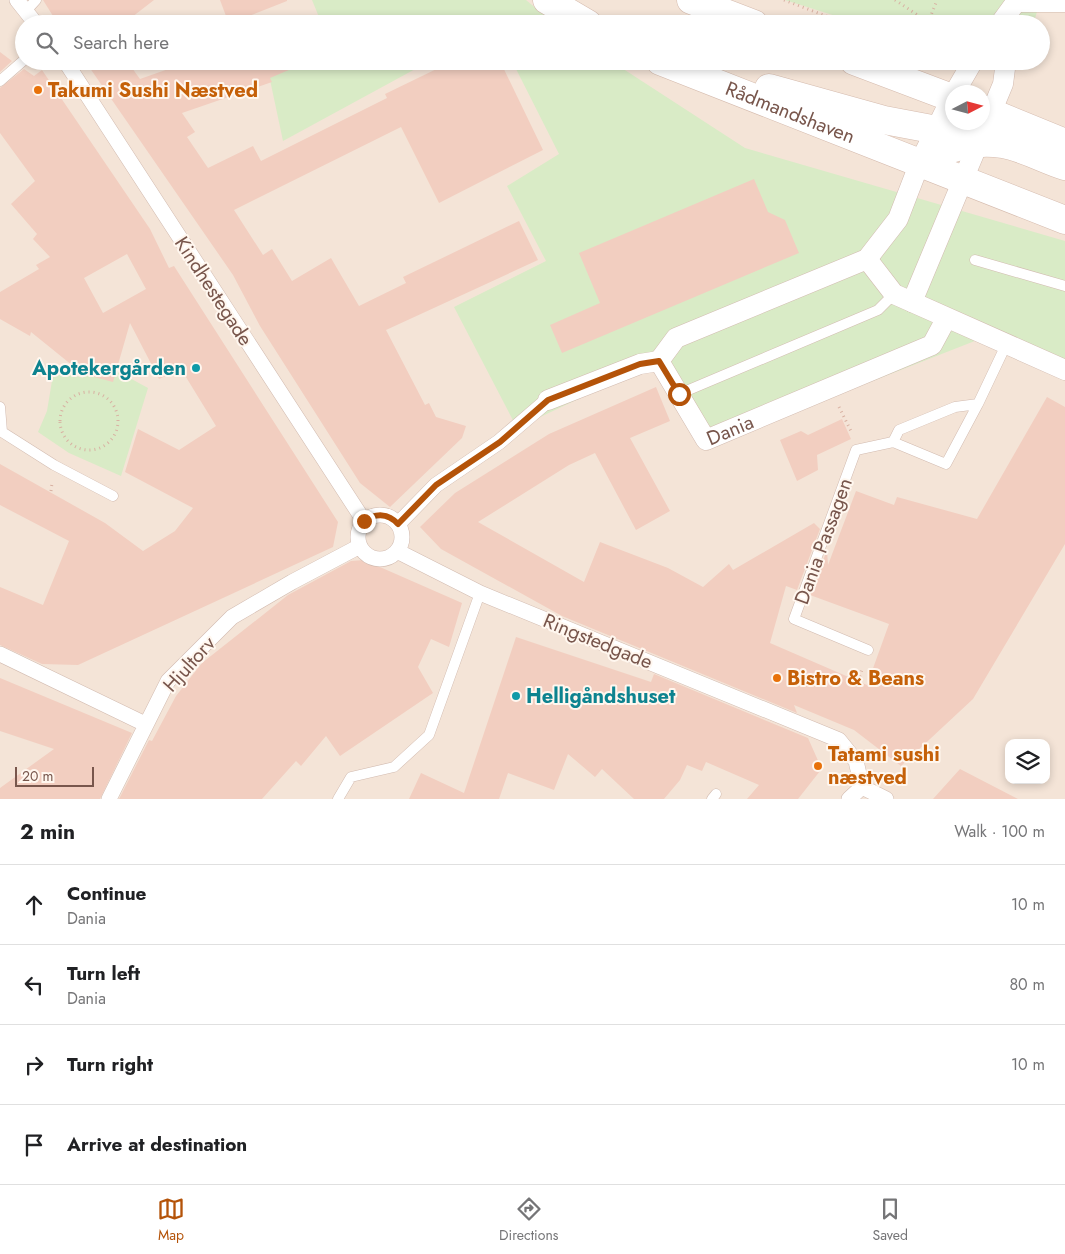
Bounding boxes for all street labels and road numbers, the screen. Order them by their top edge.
street label: Rådmandshaven [721,74,859,151]
street label: Kindhestegade [167,231,260,352]
street label: Dania [702,408,758,453]
street label: Dania Passagen [787,474,860,608]
street label: Ringstedgade [539,606,657,677]
street label: Hjultorv [156,630,222,699]

